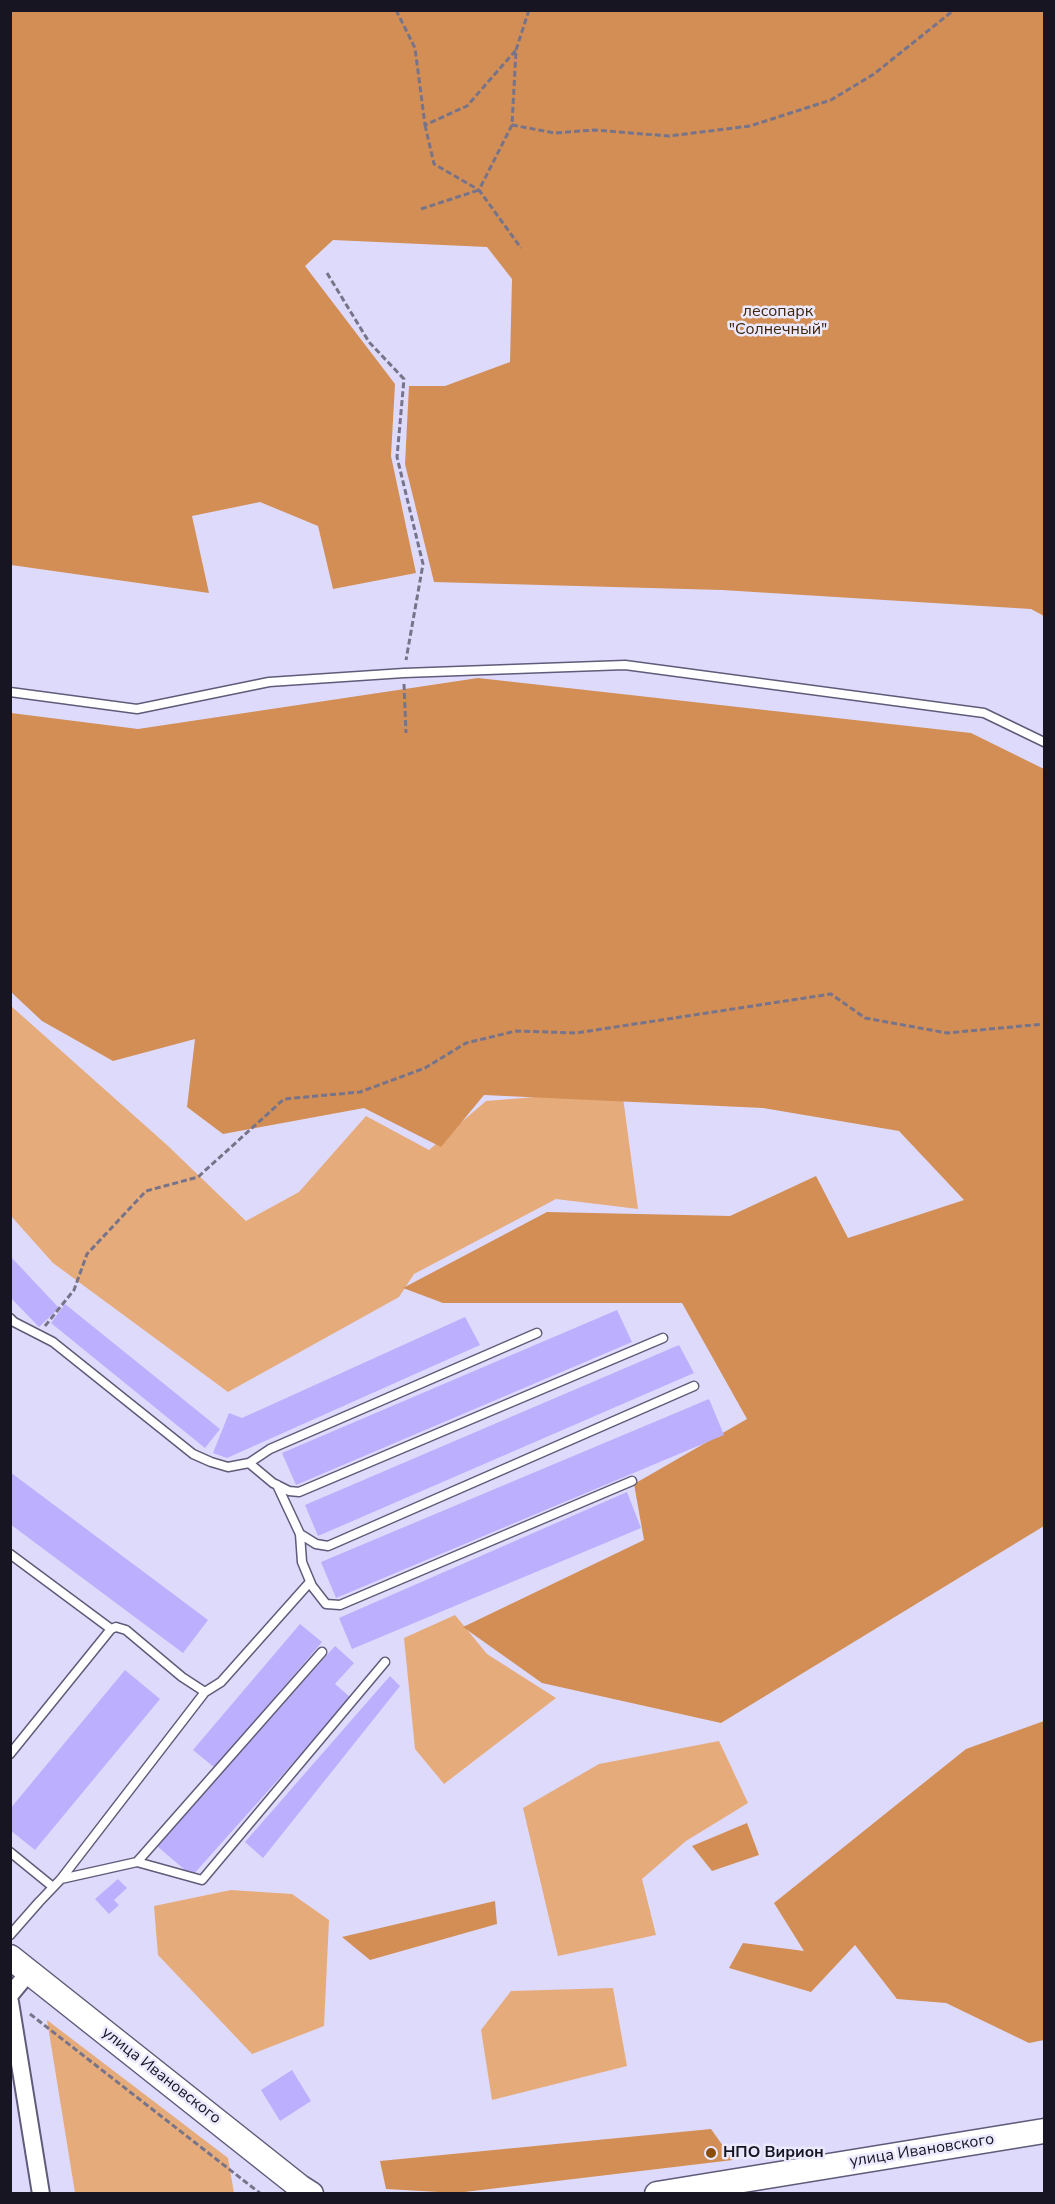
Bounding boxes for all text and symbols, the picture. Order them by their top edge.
park label: лесопарк "Солнечный" [729,302,827,340]
street label: улица Ивановского [97,2023,225,2129]
street label: улица Ивановского [848,2130,996,2172]
place label: НПО Вирион [723,2143,824,2163]
marker: НПО Вирион [704,2146,718,2160]

